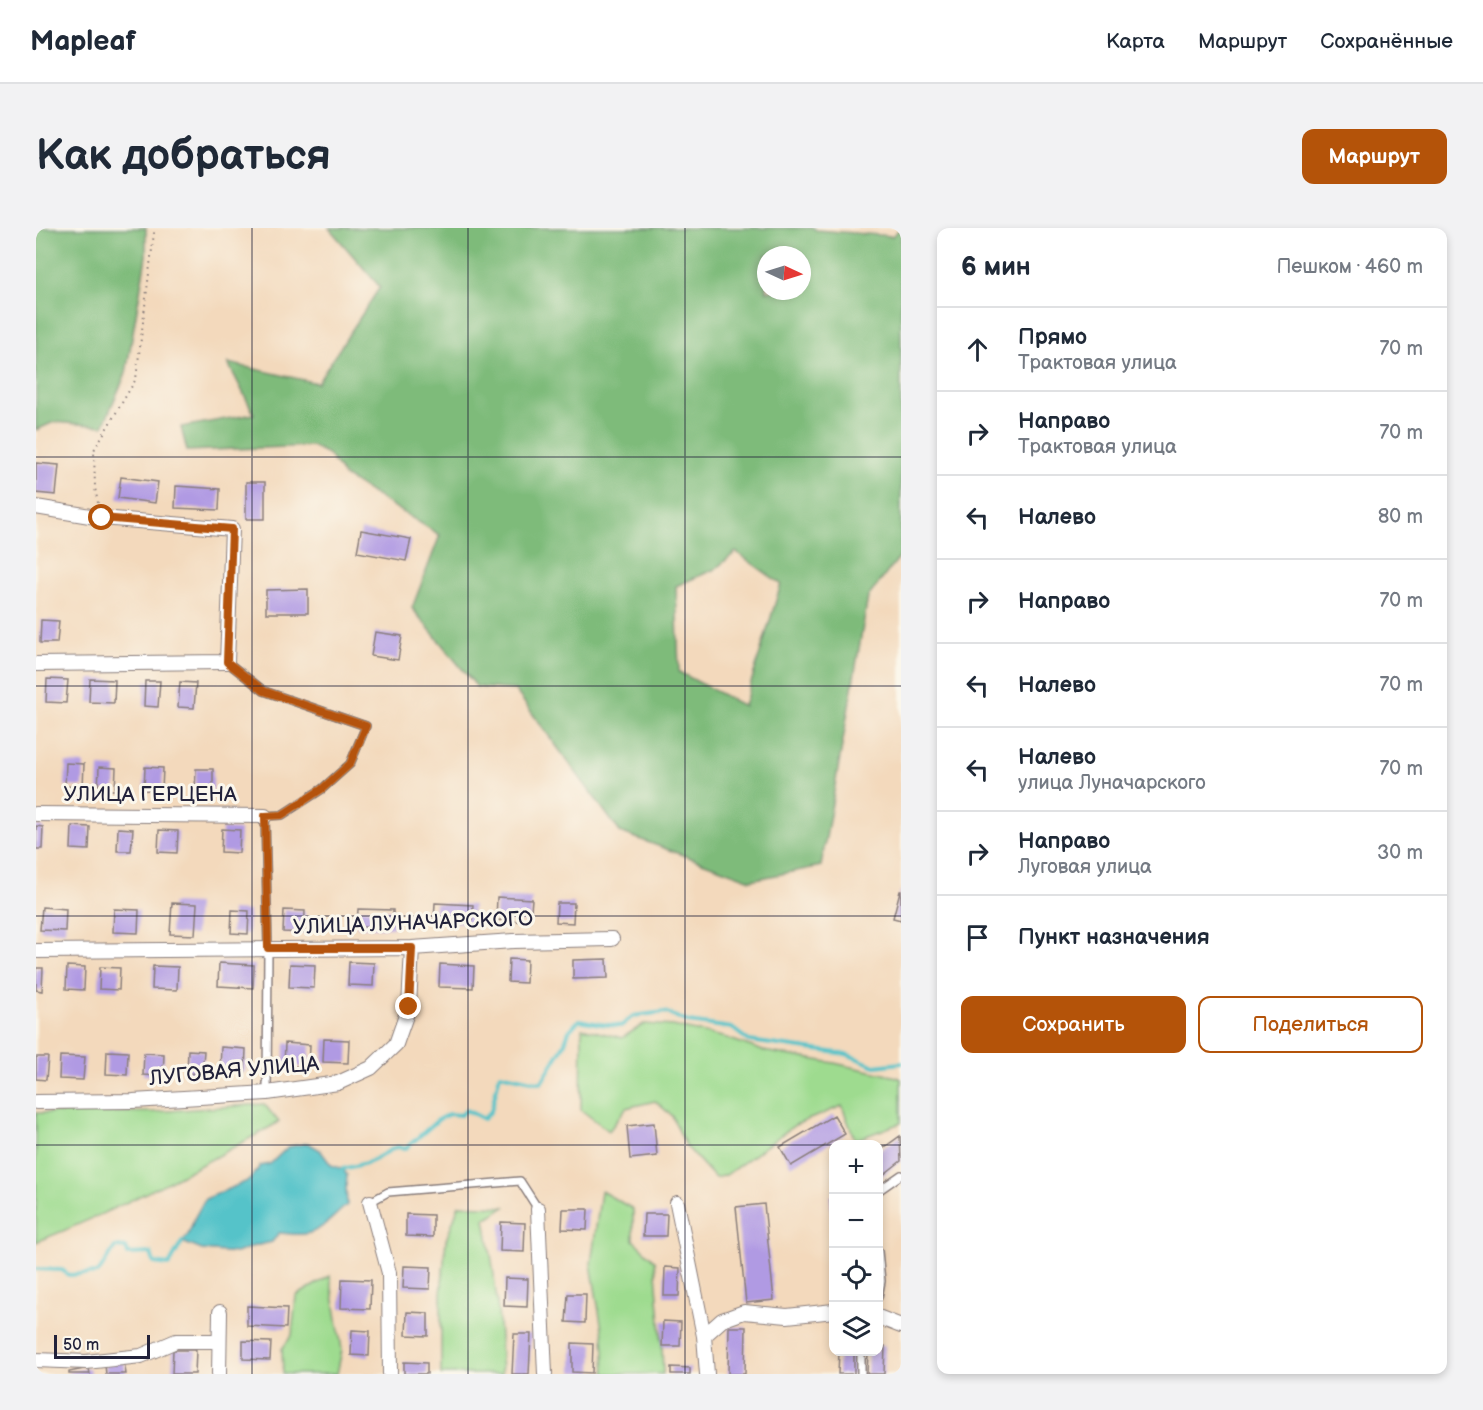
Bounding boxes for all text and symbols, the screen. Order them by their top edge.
text: Mapleaf [30,25,136,58]
text: Карта [1106,29,1165,54]
text: Маршрут [1198,29,1287,54]
text: Сохранённые [1320,29,1453,54]
button: Маршрут [1302,129,1447,184]
text: Как добраться [36,131,331,182]
north arrow [757,246,811,300]
text: 6 мин [961,252,1031,283]
text: Пешком · 460 m [1276,255,1423,279]
text: Прямо [1018,324,1087,351]
icon: ahead [961,333,994,366]
text: 70 m [1379,337,1423,361]
text: Трактовая улица [1018,351,1177,375]
text: Направо [1018,408,1110,435]
icon: right [961,417,994,450]
text: 70 m [1379,421,1423,445]
text: Трактовая улица [1018,435,1177,459]
icon: left [961,501,994,534]
route start [88,504,114,530]
text: Налево [1018,504,1096,531]
text: 80 m [1378,505,1423,529]
icon: right [961,585,994,618]
text: Направо [1018,588,1110,615]
text: 70 m [1379,589,1423,613]
icon: left [961,669,994,702]
text: Налево [1018,672,1096,699]
text: 70 m [1379,673,1423,697]
text: Налево [1018,744,1096,771]
icon: left [961,753,994,786]
text: 70 m [1379,757,1423,781]
text: улица Луначарского [1018,771,1206,795]
street label: УЛИЦА ГЕРЦЕНА [63,782,237,807]
text: Направо [1018,828,1110,855]
icon: right [961,837,994,870]
text: 30 m [1377,841,1423,865]
text: Луговая улица [1018,855,1152,879]
street label: УЛИЦА ЛУНАЧАРСКОГО [292,906,534,940]
icon: arrive [961,921,994,954]
text: Пункт назначения [1018,924,1210,951]
route end [395,993,421,1019]
button: Сохранить [961,996,1186,1053]
button: Поделиться [1198,996,1423,1053]
street label: ЛУГОВАЯ УЛИЦА [147,1051,320,1091]
map controls [829,1140,883,1356]
button: + [829,1140,883,1194]
button: − [829,1194,883,1248]
button: locate [829,1248,883,1302]
button: layers [829,1302,883,1356]
scale bar [54,1332,150,1360]
text: 50 m [63,1336,99,1355]

